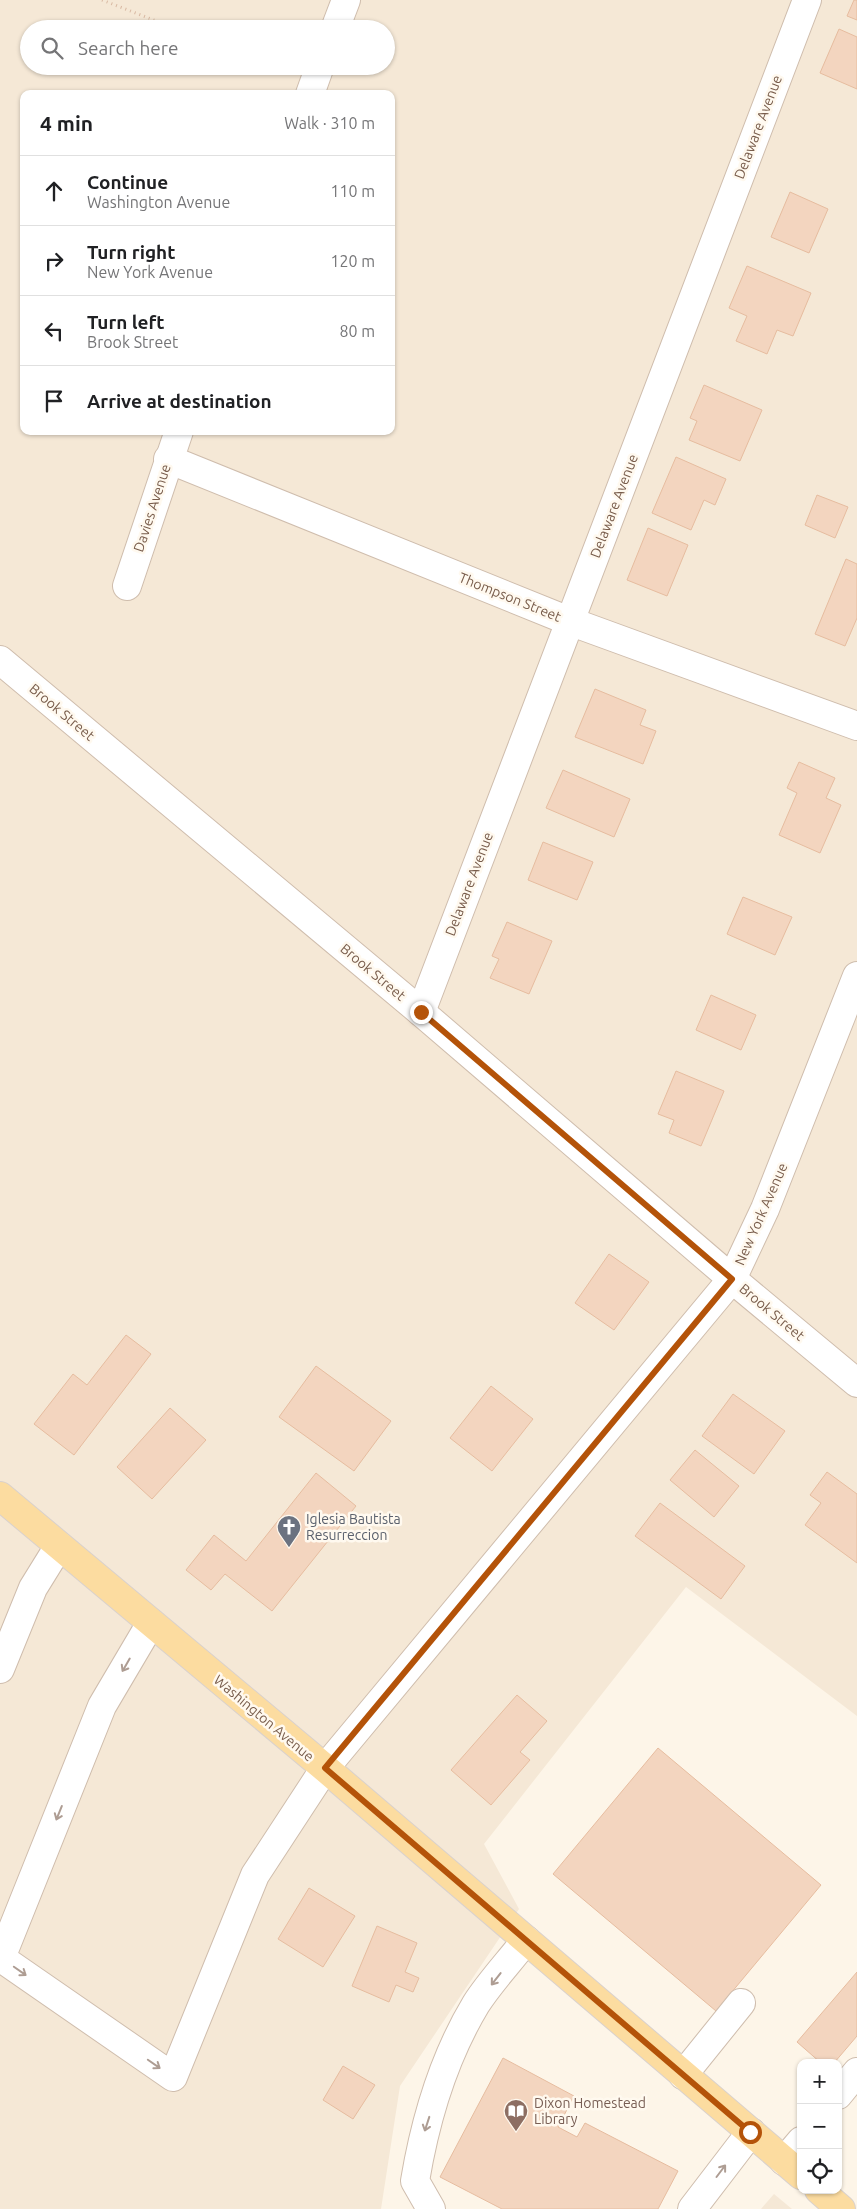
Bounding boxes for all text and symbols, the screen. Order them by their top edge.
search box [20,20,395,75]
icon: search [38,34,66,62]
text: Search here [78,37,178,59]
street label: Delaware Avenue [731,73,785,181]
text: 4 min [40,111,93,135]
text: Walk · 310 m [284,114,375,132]
text: Continue [87,171,168,193]
icon: ahead [40,177,68,205]
text: 110 m [330,182,375,200]
text: Washington Avenue [87,193,230,211]
text: Turn right [87,241,175,263]
icon: right [40,247,68,275]
text: 120 m [330,252,375,270]
text: New York Avenue [87,263,213,281]
text: Turn left [87,311,165,333]
icon: left [40,317,68,345]
text: 80 m [339,322,375,340]
text: Brook Street [87,333,178,351]
icon: arrive [40,387,68,415]
text: Arrive at destination [87,390,272,412]
street label: Delaware Avenue [587,452,641,560]
street label: Davies Avenue [130,462,174,554]
street label: Thompson Street [457,569,564,625]
street label: Brook Street [26,680,98,744]
street label: Delaware Avenue [442,830,496,938]
street label: Brook Street [337,940,409,1004]
route end [410,1001,433,1024]
street label: New York Avenue [731,1160,791,1268]
street label: Brook Street [736,1280,808,1344]
place label: Iglesia Bautista Resurreccion [306,1511,401,1543]
church icon: Iglesia Bautista Resurreccion [276,1514,302,1548]
one-way arrow [121,1657,131,1672]
street label: Washington Avenue [211,1672,317,1764]
one-way arrow [54,1805,64,1820]
one-way arrow [13,1966,27,1976]
one-way arrow [490,1972,501,1985]
one-way arrow [147,2059,161,2069]
map controls [797,2059,842,2194]
button: + [797,2059,842,2104]
place label: Dixon Homestead Library [534,2095,646,2127]
library icon: Dixon Homestead Library [503,2098,529,2132]
button: − [797,2104,842,2149]
one-way arrow [422,2116,432,2132]
route start [739,2121,762,2144]
button: locate [797,2149,842,2194]
one-way arrow [716,2165,727,2178]

